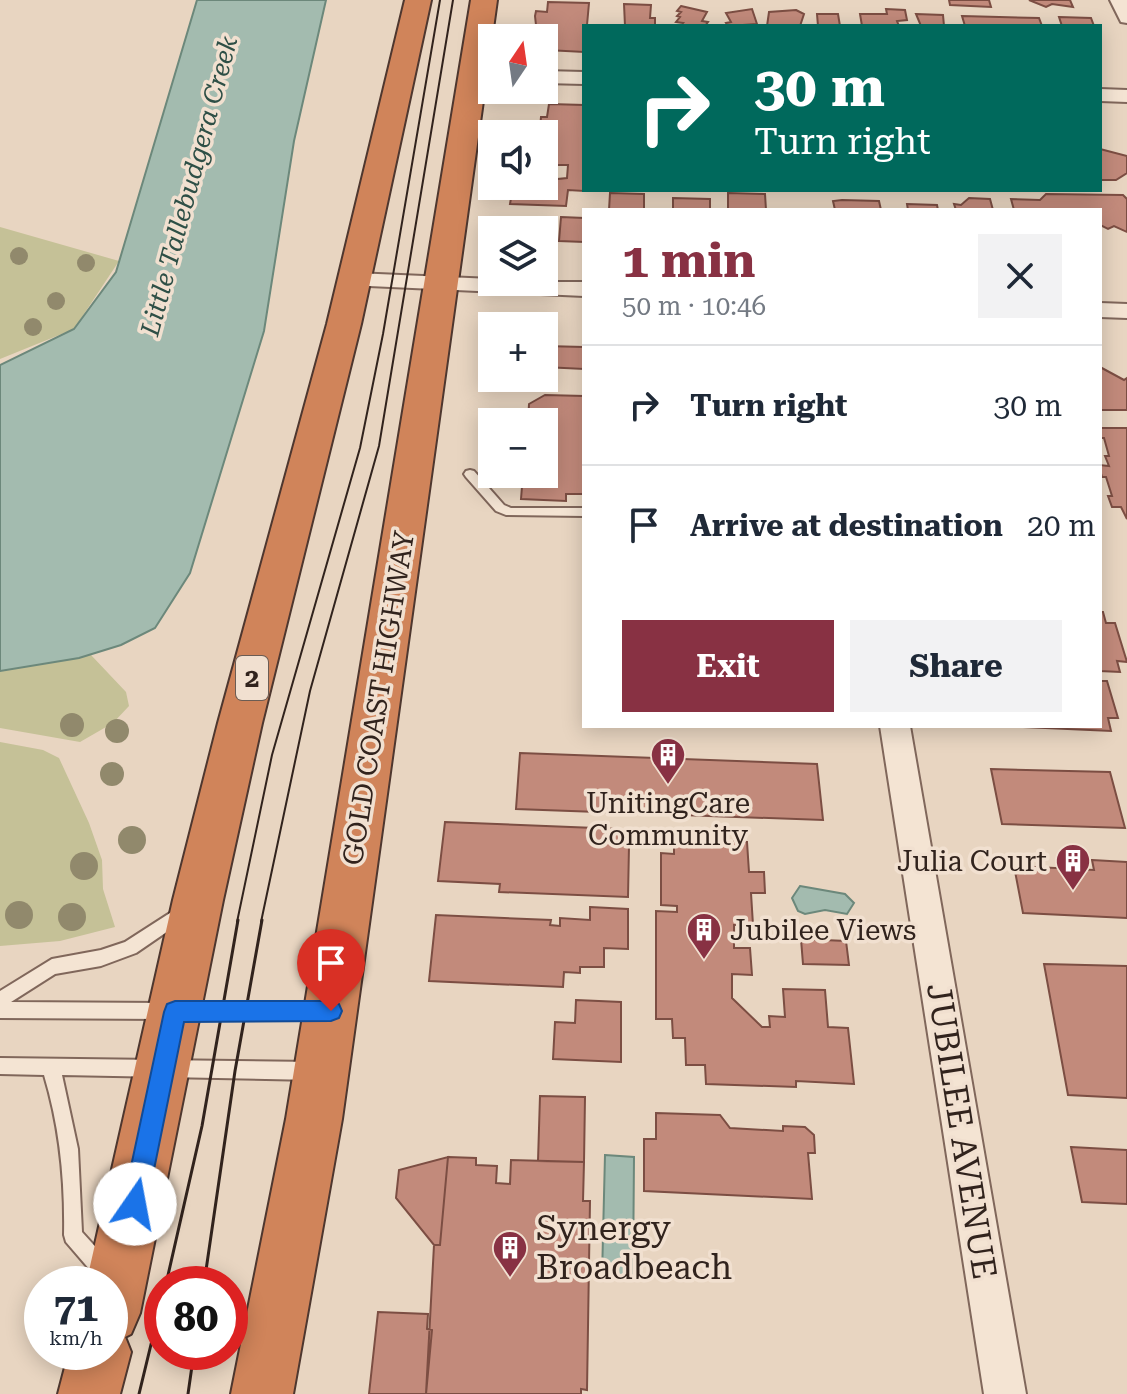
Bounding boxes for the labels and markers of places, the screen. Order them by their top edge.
building icon: UnitingCare Community [649,736,687,786]
place label: UnitingCare Community [586,787,750,852]
building icon: Julia Court [1054,842,1092,892]
place label: Julia Court [897,845,1047,878]
building icon: Jubilee Views [685,911,723,961]
place label: Jubilee Views [730,914,916,947]
pin [297,929,365,1011]
place label: Synergy Broadbeach [536,1208,732,1287]
building icon: Synergy Broadbeach [491,1229,529,1279]

